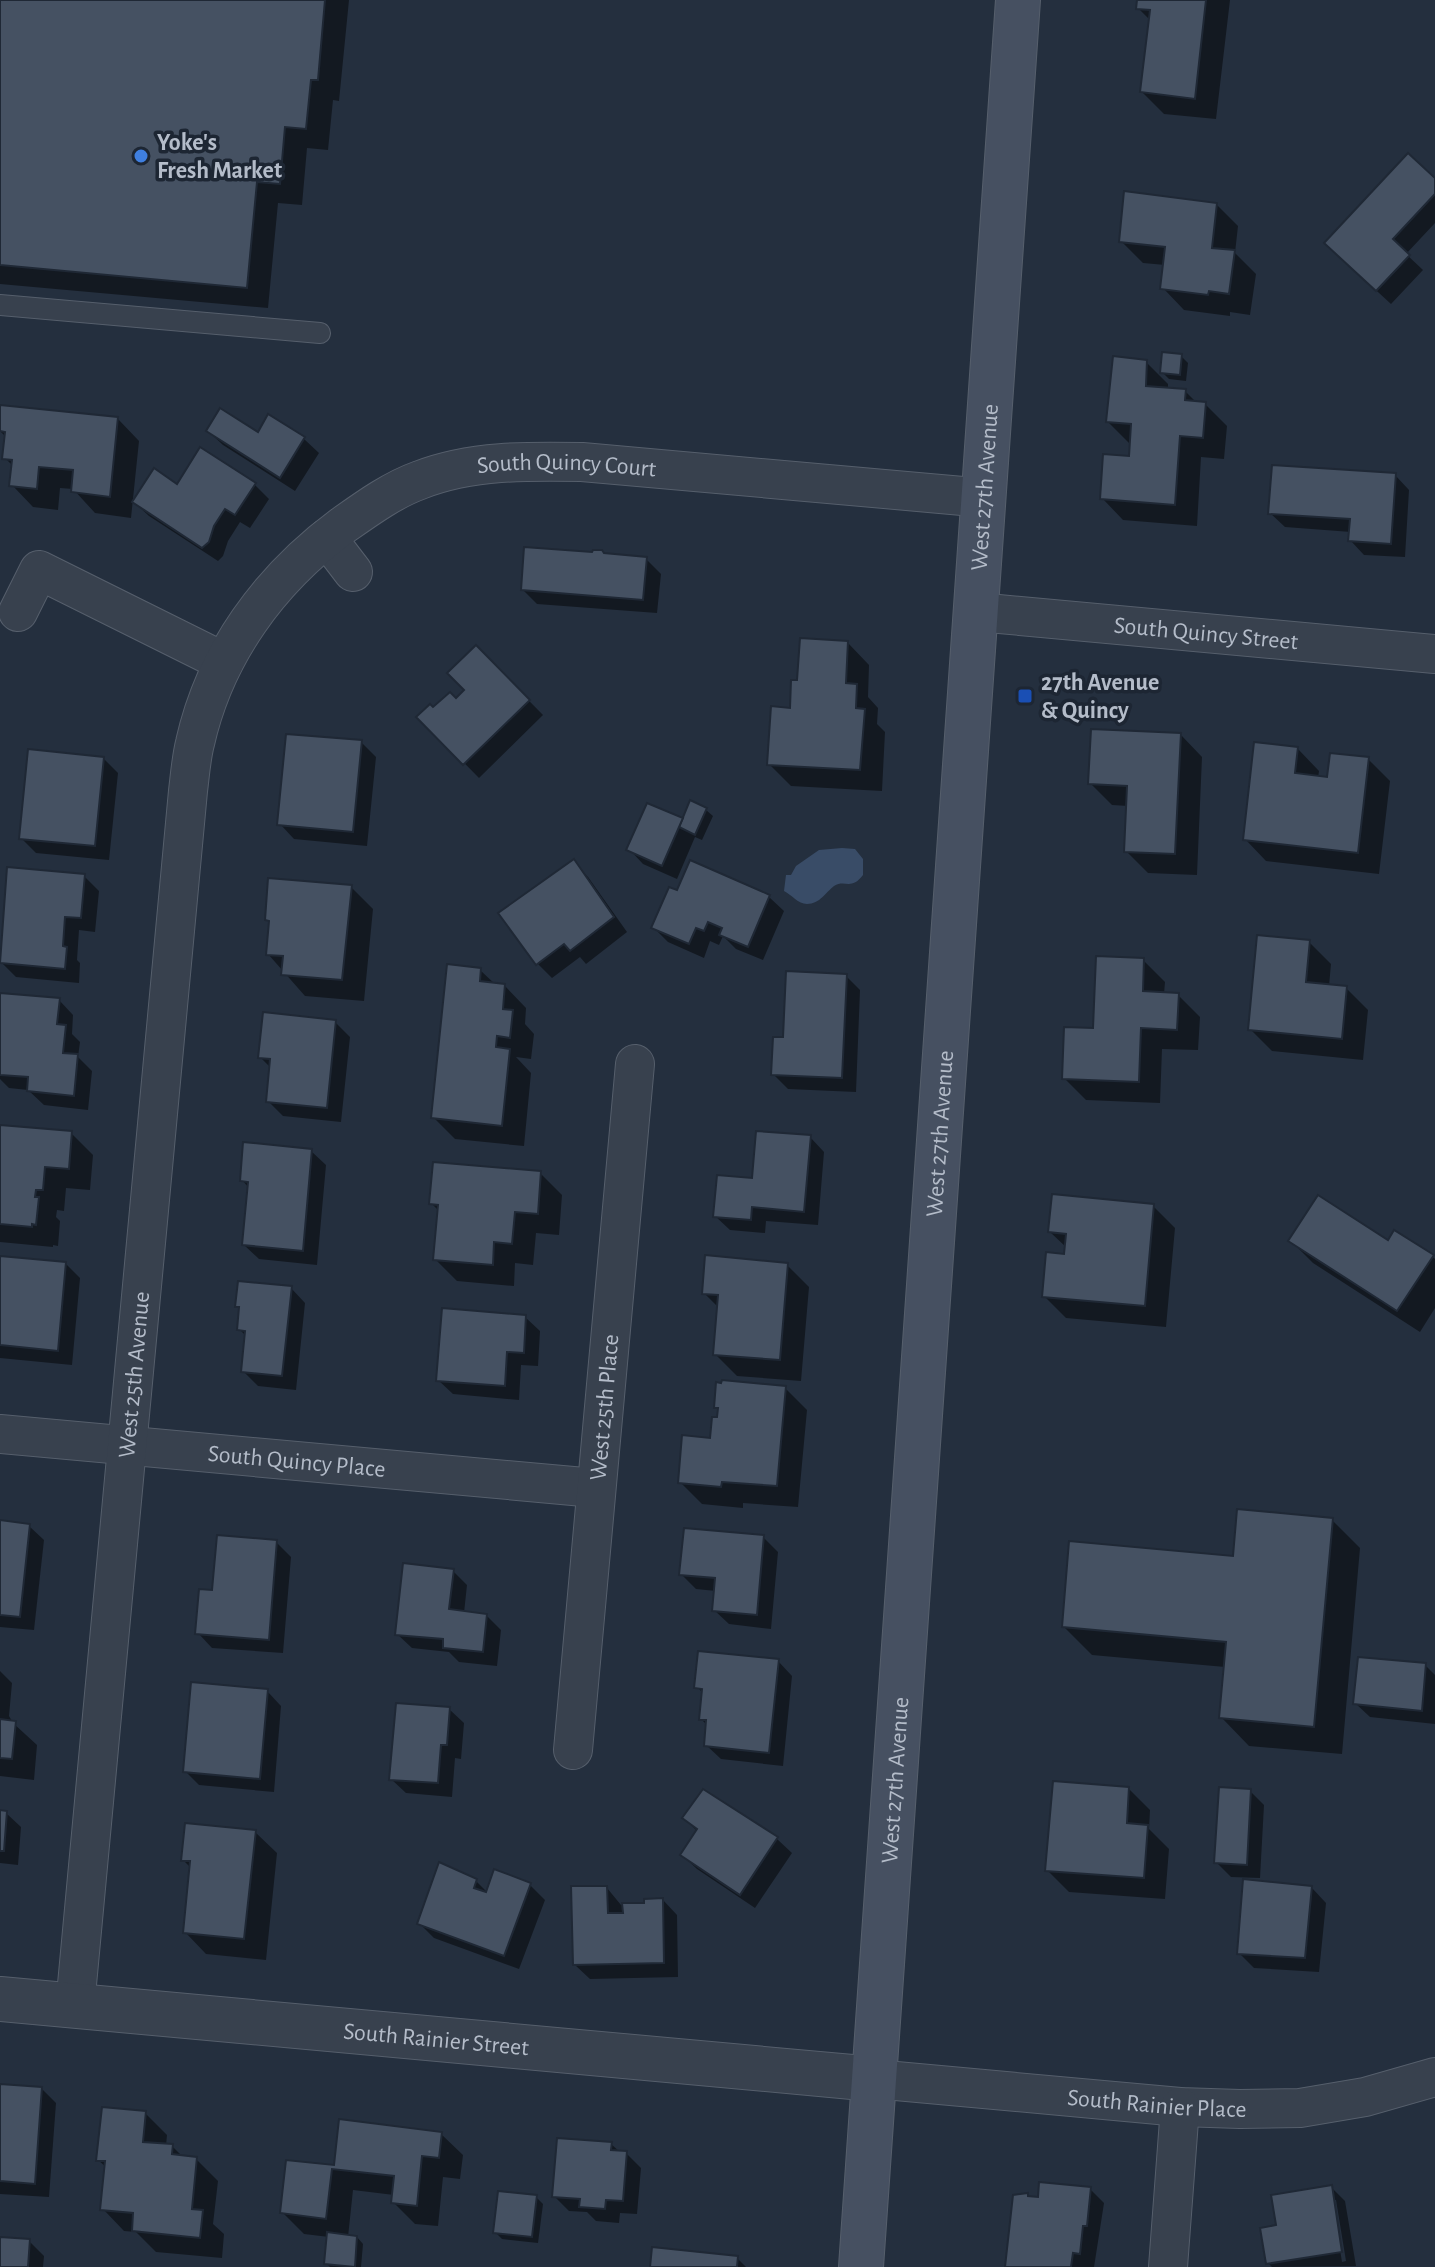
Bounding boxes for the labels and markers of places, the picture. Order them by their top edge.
place label: Yoke's Fresh Market [157,131,282,183]
marker: Yoke's Fresh Market [132,147,150,165]
place label: 27th Avenue & Quincy [1041,671,1159,723]
marker: 27th Avenue & Quincy [1016,687,1034,705]

